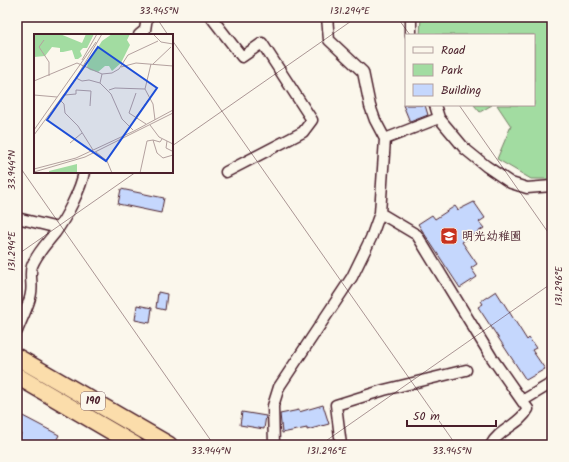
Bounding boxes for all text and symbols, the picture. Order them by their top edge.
text: 33.945°N [139,3,179,19]
text: 131.294°E [330,3,371,19]
inset map [34,34,173,173]
legend [405,34,535,106]
text: Road [441,41,466,60]
text: Park [441,61,463,80]
text: Building [441,81,481,100]
text: 33.944°N [4,150,20,190]
school or university icon: 明光幼稚園 [439,226,459,246]
place label: 明光幼稚園 [462,227,522,246]
text: 131.294°E [4,230,20,271]
text: 131.296°E [551,265,567,306]
road number: 190 [81,392,105,410]
scale bar [407,402,496,428]
text: 50 m [413,407,440,426]
text: 33.944°N [191,443,231,459]
text: 131.296°E [307,443,348,459]
text: 33.945°N [432,443,472,459]

